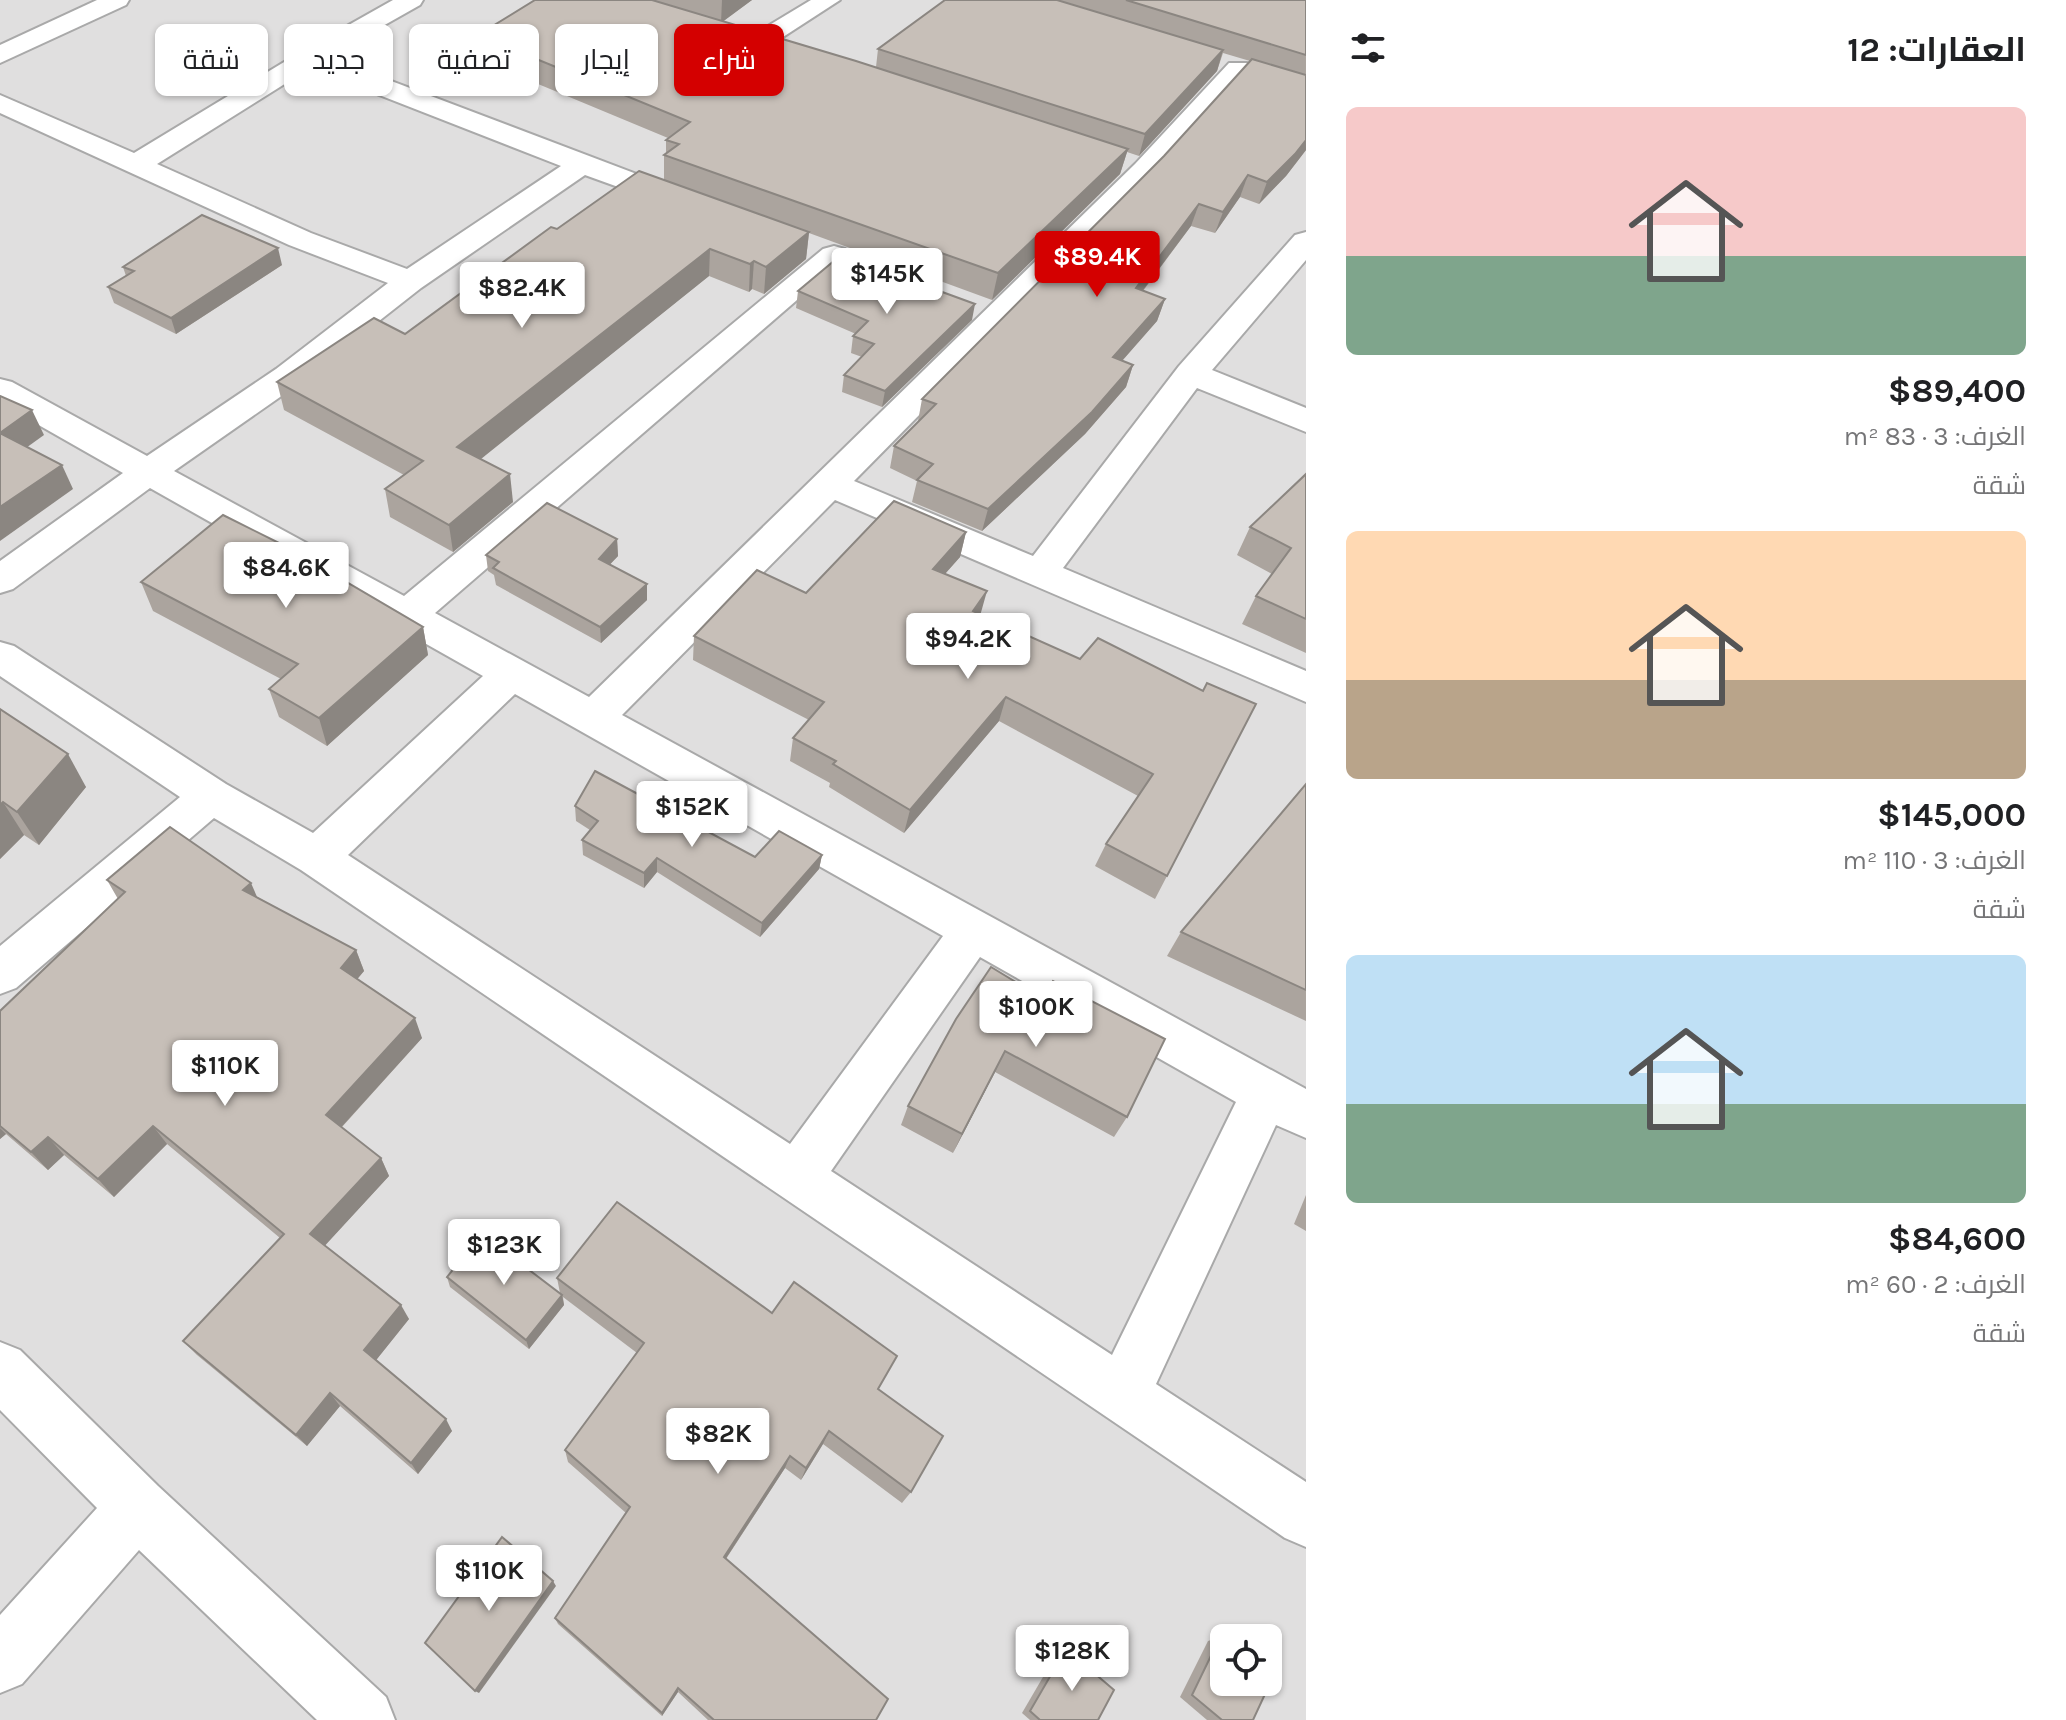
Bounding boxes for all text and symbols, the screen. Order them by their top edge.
chip: شقة [155,24,268,96]
chip: جديد [284,24,393,96]
chip: تصفية [409,24,539,96]
chip: إيجار [555,24,658,96]
chip: شراء [674,24,784,96]
icon: filters [1346,26,1390,70]
text: العقارات: 12 [1847,30,2026,70]
icon: home [1614,159,1758,303]
pin: $89.4K [1032,231,1162,299]
text: $89.4K [1053,241,1141,272]
pin: $145K [831,248,943,316]
text: $145K [850,258,924,289]
pin: $82.4K [457,262,587,330]
text: $82.4K [478,272,566,303]
text: $89,400 [1888,371,2026,411]
text: الغرف: 3 · 83 m² [1844,421,2026,452]
text: شقة [1973,470,2026,501]
pin: $84.6K [221,542,351,610]
text: $84.6K [242,552,330,583]
icon: home [1614,583,1758,727]
pin: $94.2K [903,613,1033,681]
text: $94.2K [924,623,1012,654]
pin: $152K [636,781,748,849]
text: $152K [654,791,730,822]
text: $145,000 [1877,795,2026,835]
text: الغرف: 3 · 110 m² [1843,845,2026,876]
text: شقة [1973,894,2026,925]
pin: $100K [980,981,1092,1049]
text: $100K [997,991,1075,1022]
icon: home [1614,1007,1758,1151]
pin: $110K [169,1040,281,1108]
text: $110K [190,1050,260,1081]
pin: $123K [448,1219,560,1287]
text: $84,600 [1888,1219,2026,1259]
text: $123K [466,1229,542,1260]
text: الغرف: 2 · 60 m² [1845,1269,2026,1300]
text: شقة [1973,1318,2026,1349]
pin: $82K [671,1408,765,1476]
text: $82K [684,1418,752,1449]
pin: $110K [433,1545,545,1613]
text: $110K [454,1555,524,1586]
map controls [1210,1624,1282,1696]
button: locate [1210,1624,1282,1696]
pin: $128K [1016,1625,1128,1693]
text: $128K [1034,1635,1110,1666]

